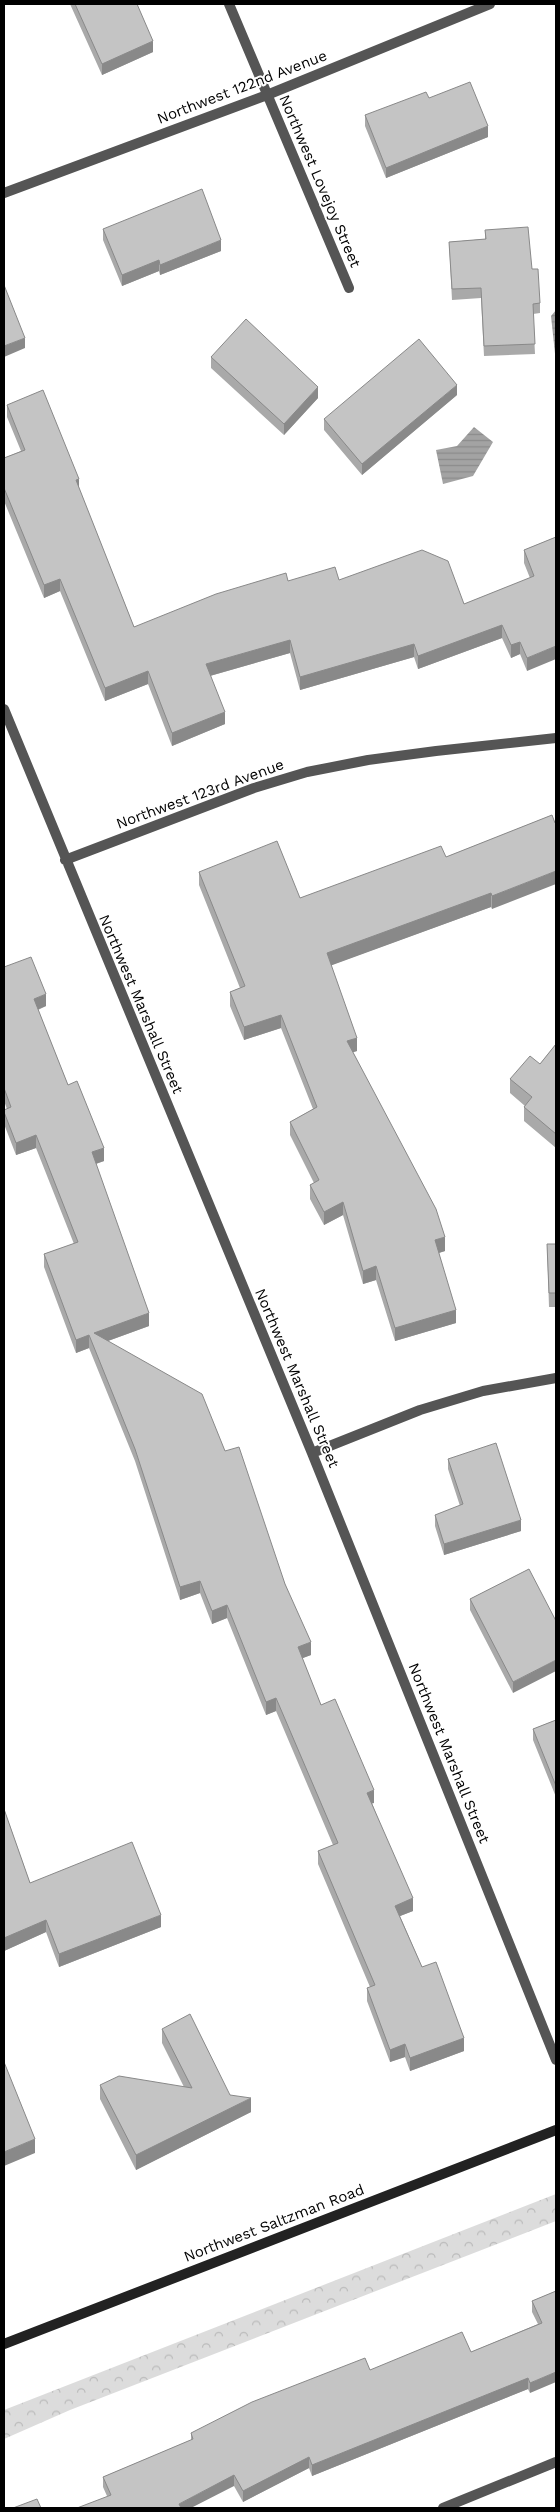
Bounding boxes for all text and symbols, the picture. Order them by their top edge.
street label: Northwest 122nd Avenue [154,46,330,128]
street label: Northwest Lovejoy Street [275,92,365,271]
street label: Northwest 123rd Avenue [114,755,286,833]
street label: Northwest Marshall Street [95,912,187,1097]
street label: Northwest Marshall Street [251,1286,343,1471]
street label: Northwest Marshall Street [405,1660,494,1846]
street label: Northwest Saltzman Road [181,2180,367,2266]

